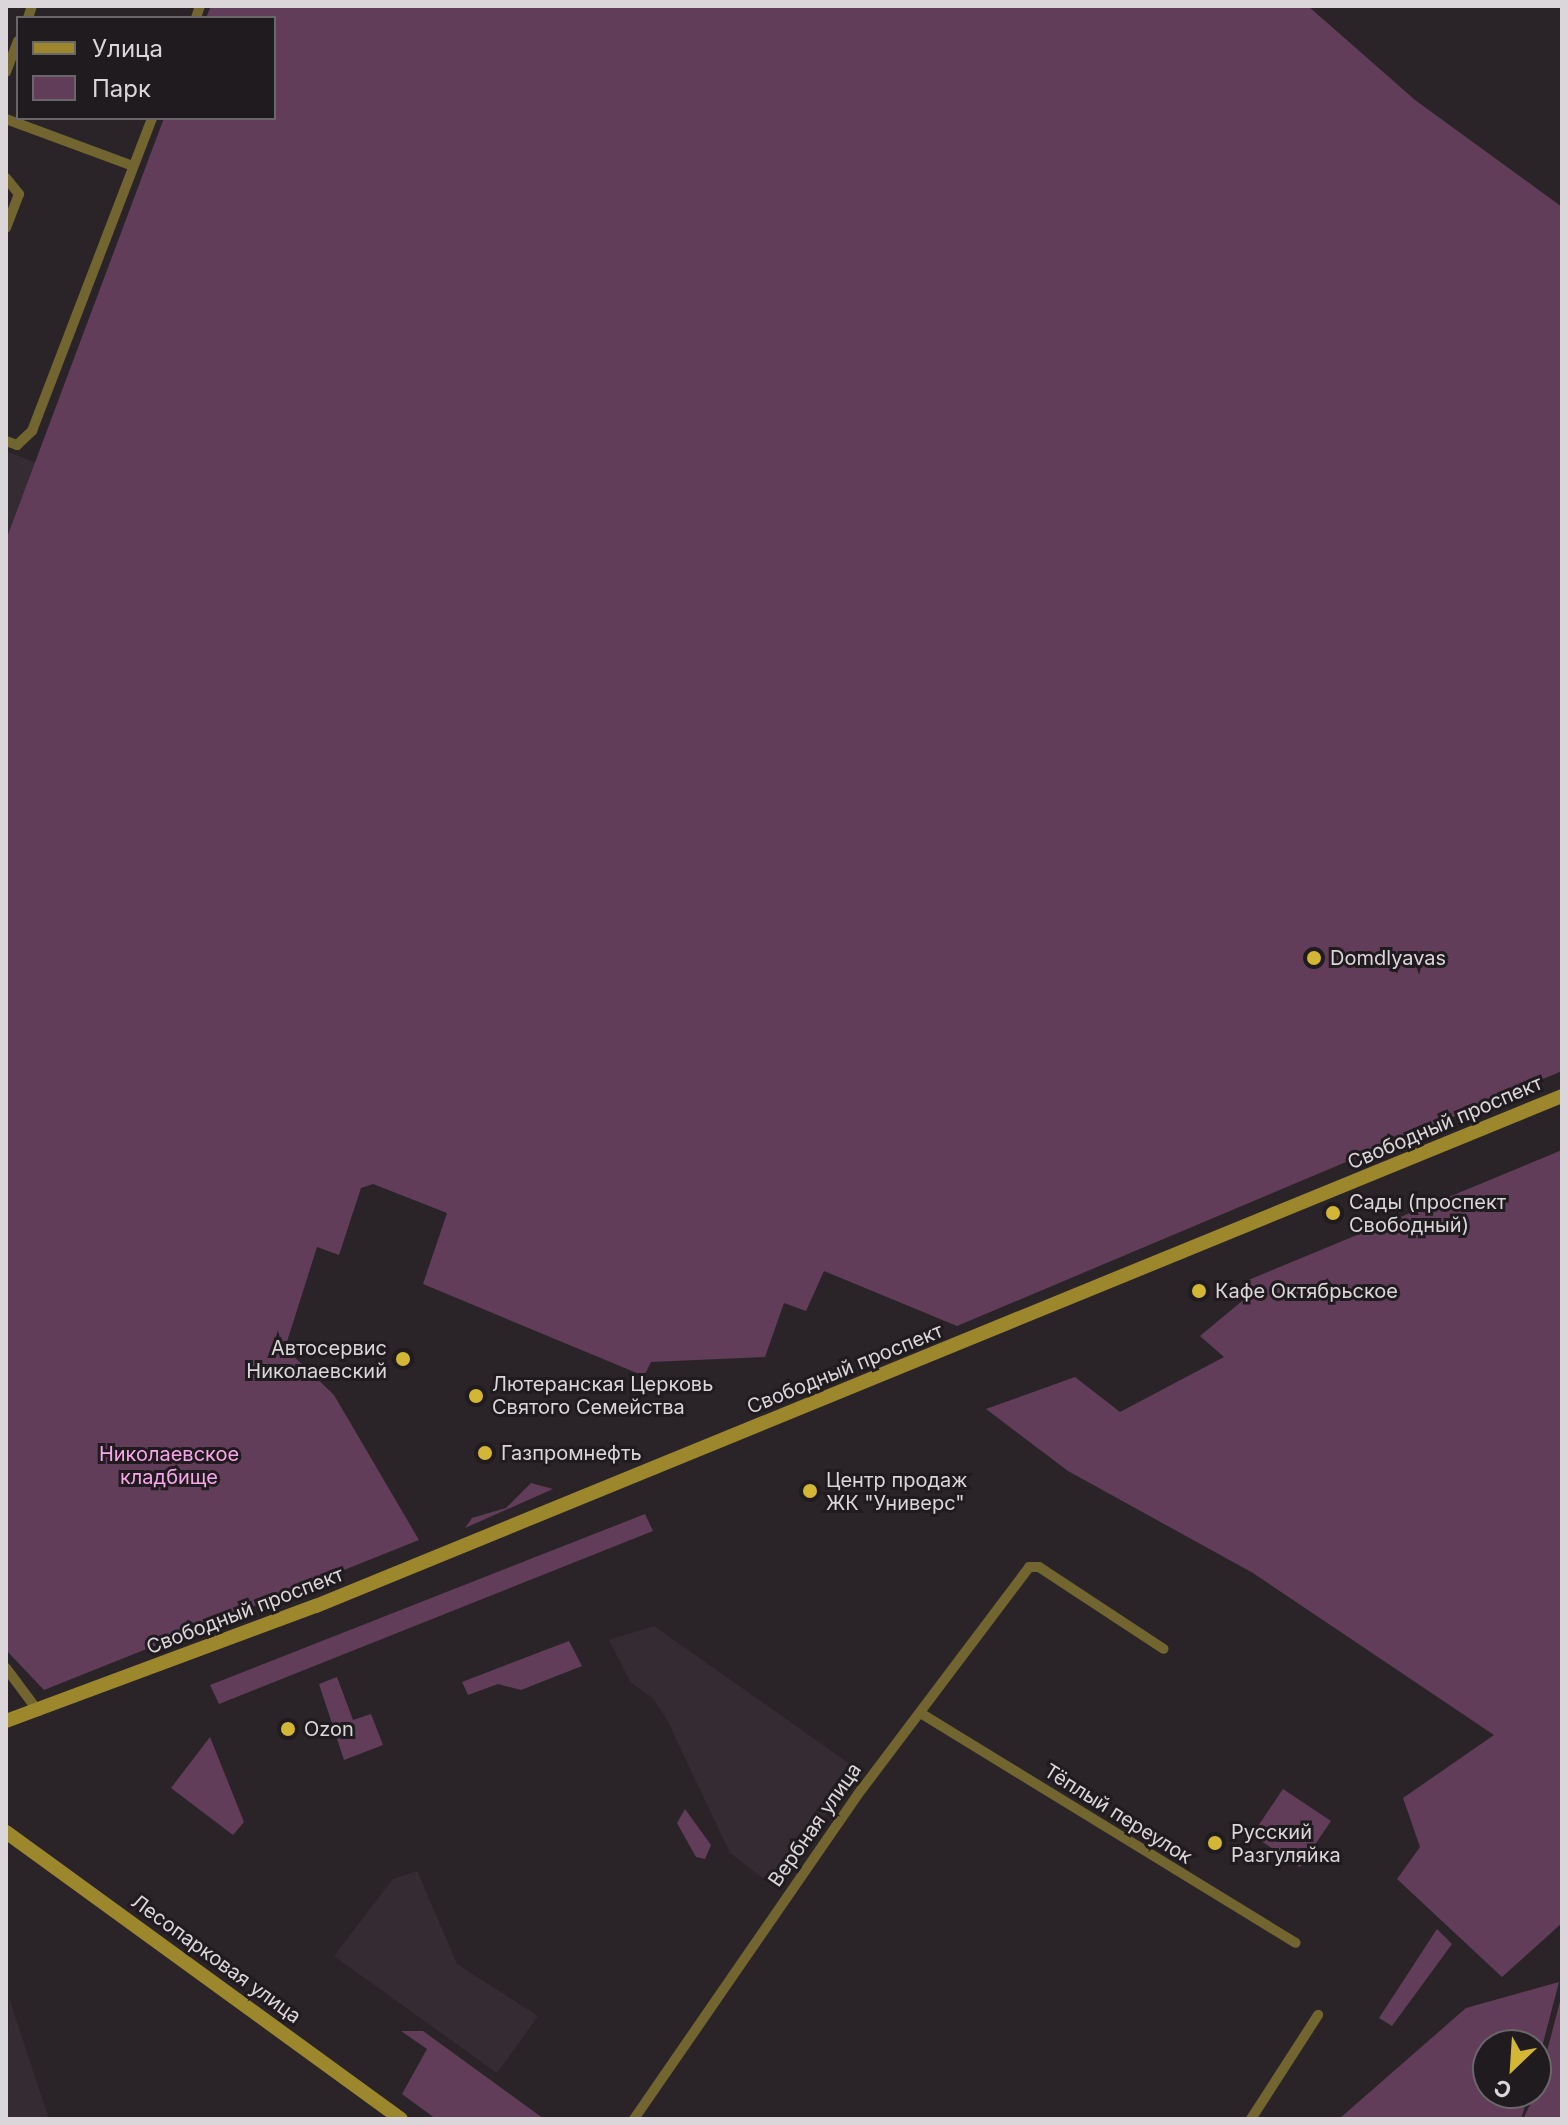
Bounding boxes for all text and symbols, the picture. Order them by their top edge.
legend [16,16,276,120]
text: Улица [92,34,163,63]
text: Парк [92,74,151,103]
place label: Domdlyavas [1330,946,1446,970]
marker: Domdlyavas [1305,949,1323,967]
street label: Свободный проспект [1344,1071,1546,1175]
place label: Сады (проспект Свободный) [1349,1190,1506,1237]
marker: Сады (проспект Свободный) [1324,1204,1342,1222]
place label: Кафе Октябрьское [1215,1279,1398,1303]
marker: Кафе Октябрьское [1190,1282,1208,1300]
street label: Свободный проспект [743,1319,947,1419]
place label: Автосервис Николаевский [246,1336,387,1383]
marker: Автосервис Николаевский [394,1350,412,1368]
place label: Лютеранская Церковь Святого Семейства [492,1372,713,1419]
marker: Лютеранская Церковь Святого Семейства [467,1387,485,1405]
place label: Газпромнефть [501,1441,642,1465]
park label: Николаевское кладбище [99,1443,239,1490]
marker: Газпромнефть [476,1444,494,1462]
place label: Центр продаж ЖК "Универс" [826,1468,967,1515]
marker: Центр продаж ЖК "Универс" [801,1482,819,1500]
street label: Свободный проспект [143,1562,347,1660]
place label: Ozon [304,1717,354,1741]
marker: Ozon [279,1720,297,1738]
street label: Вербная улица [763,1759,867,1891]
street label: Тёплый переулок [1040,1759,1196,1869]
place label: Русский Разгуляйка [1231,1820,1341,1867]
marker: Русский Разгуляйка [1206,1834,1224,1852]
street label: Лесопарковая улица [127,1889,305,2029]
north arrow [1472,2029,1552,2109]
text: С [1490,2074,1516,2104]

